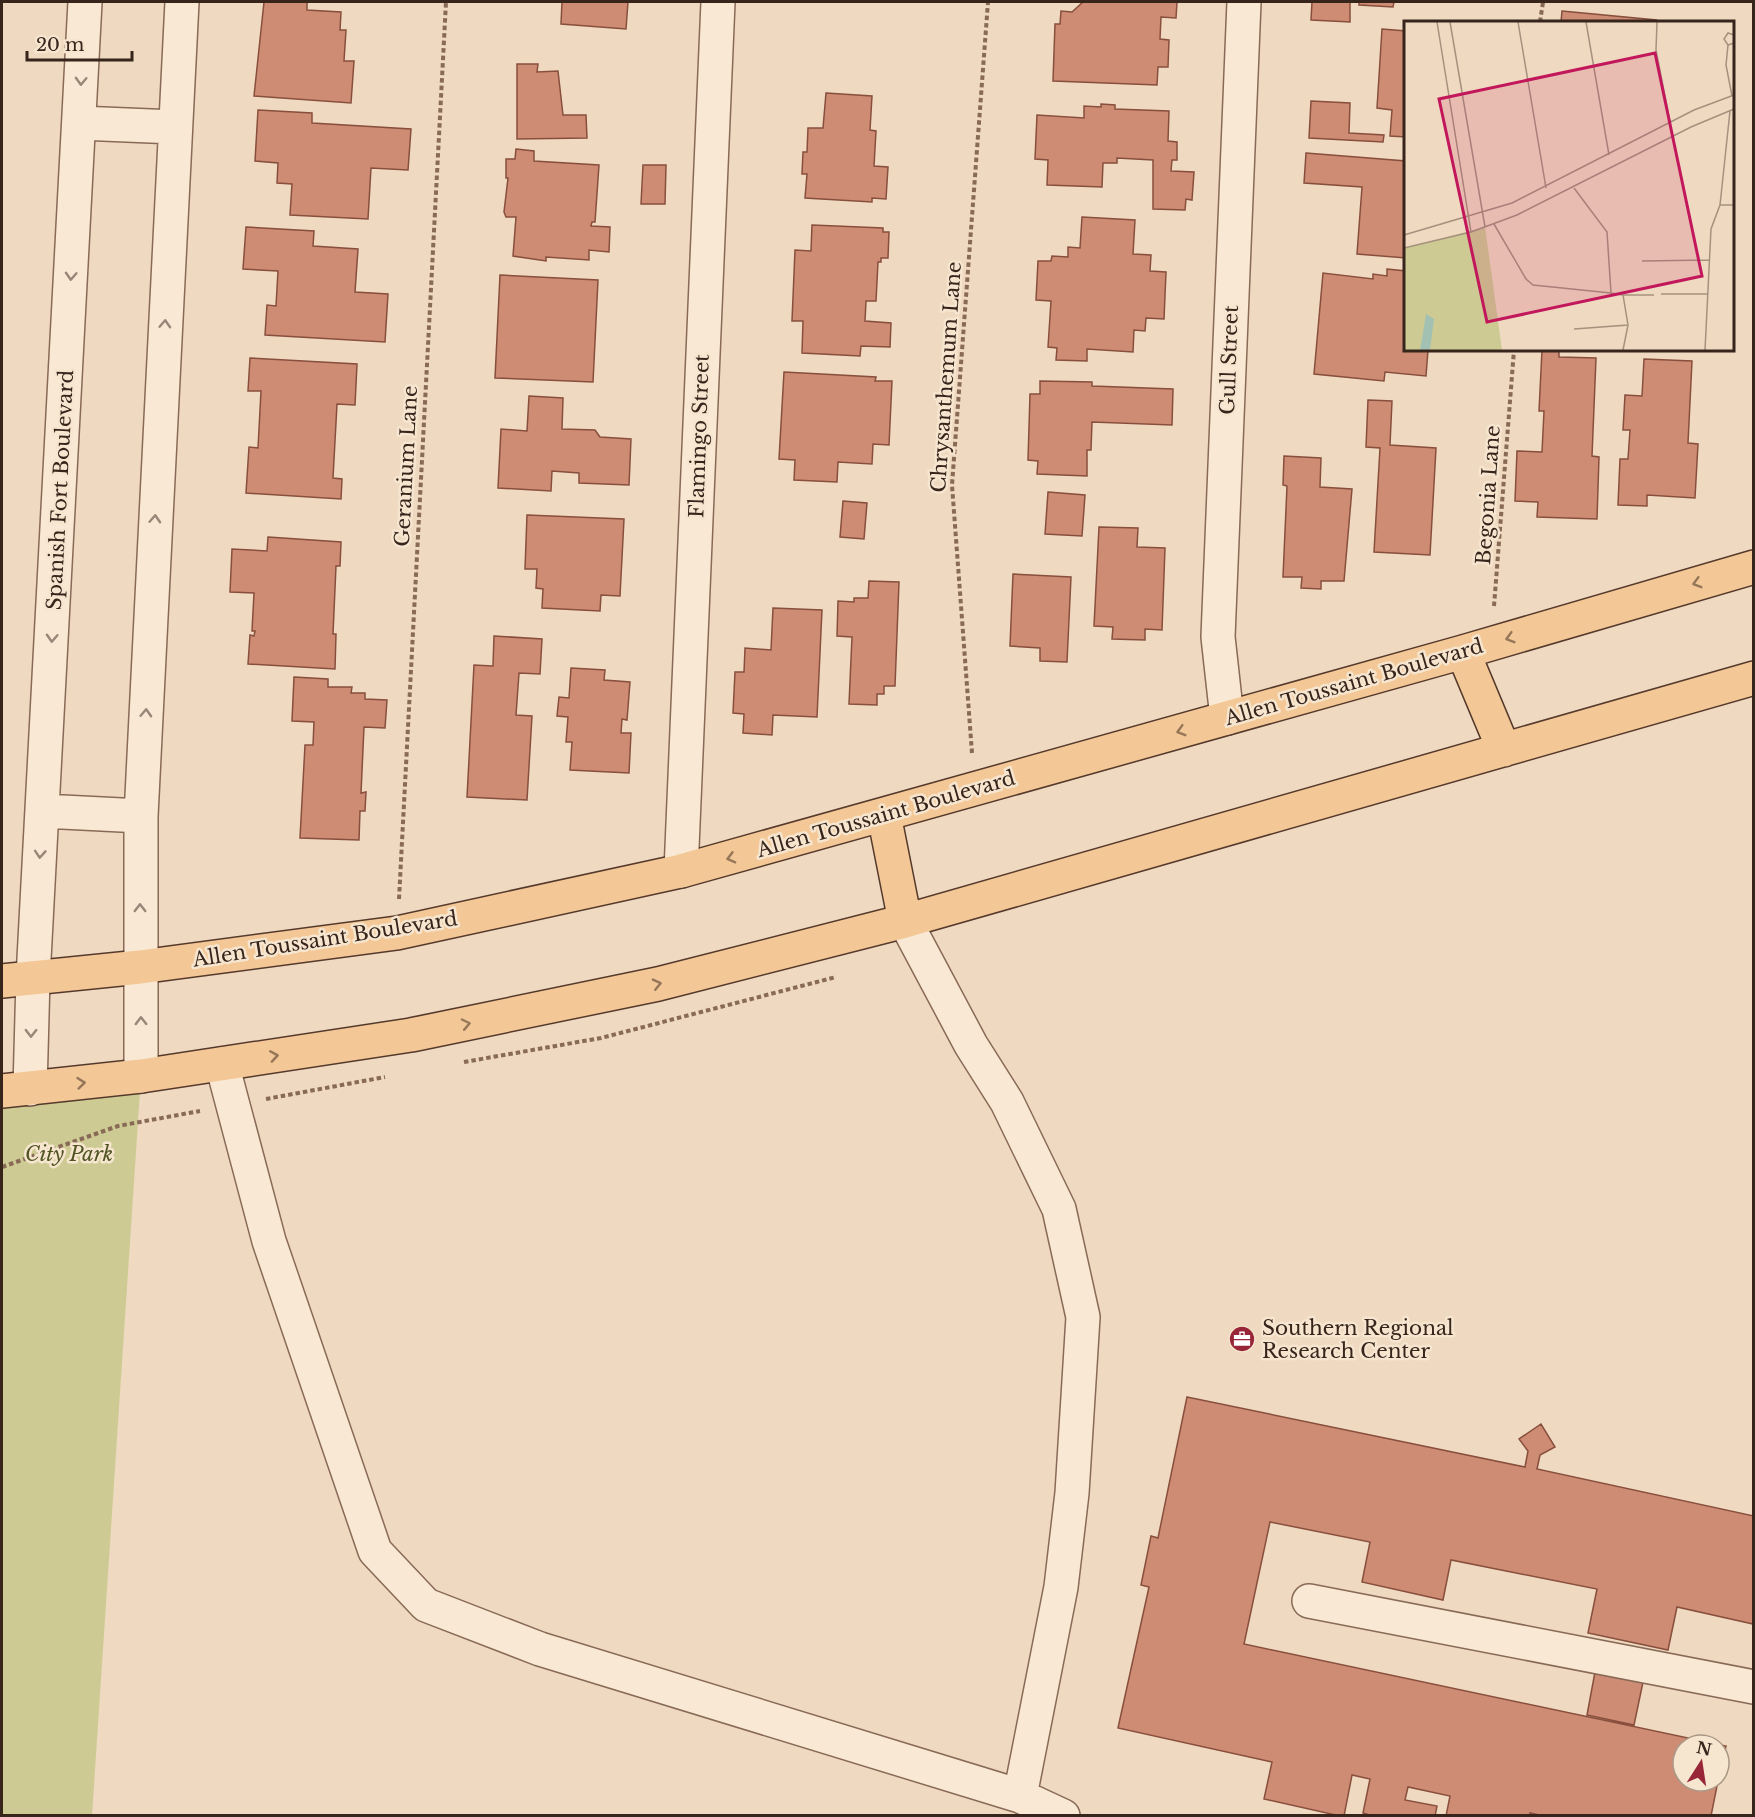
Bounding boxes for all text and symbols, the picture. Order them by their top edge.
inset map [1404,21,1734,351]
scale bar [27,24,132,62]
text: 20 m [36,34,84,56]
one-way arrow [75,76,88,85]
street label: Chrysanthemum Lane [926,261,966,493]
one-way arrow [64,271,77,280]
street label: Gull Street [1215,304,1243,415]
one-way arrow [159,319,172,328]
street label: Flamingo Street [684,353,714,518]
street label: Spanish Fort Boulevard [42,369,78,611]
street label: Geranium Lane [390,385,422,547]
street label: Begonia Lane [1471,424,1505,566]
one-way arrow [149,514,162,523]
one-way arrow [1692,576,1703,588]
one-way arrow [1505,630,1515,643]
one-way arrow [45,634,58,643]
street label: Allen Toussaint Boulevard [1221,634,1486,731]
one-way arrow [139,709,152,718]
one-way arrow [1176,724,1187,736]
street label: Allen Toussaint Boulevard [753,766,1018,863]
one-way arrow [34,849,47,858]
one-way arrow [726,851,737,863]
one-way arrow [134,904,146,913]
street label: Allen Toussaint Boulevard [190,906,459,972]
one-way arrow [652,979,662,992]
one-way arrow [135,1017,147,1026]
one-way arrow [461,1018,471,1031]
one-way arrow [25,1029,37,1038]
one-way arrow [268,1050,278,1063]
one-way arrow [76,1077,85,1090]
park label: City Park [25,1142,113,1166]
place label: Southern Regional Research Center [1262,1316,1454,1363]
office icon: Southern Regional Research Center [1227,1324,1257,1354]
north arrow [1671,1733,1731,1793]
text: N [1695,1737,1714,1760]

